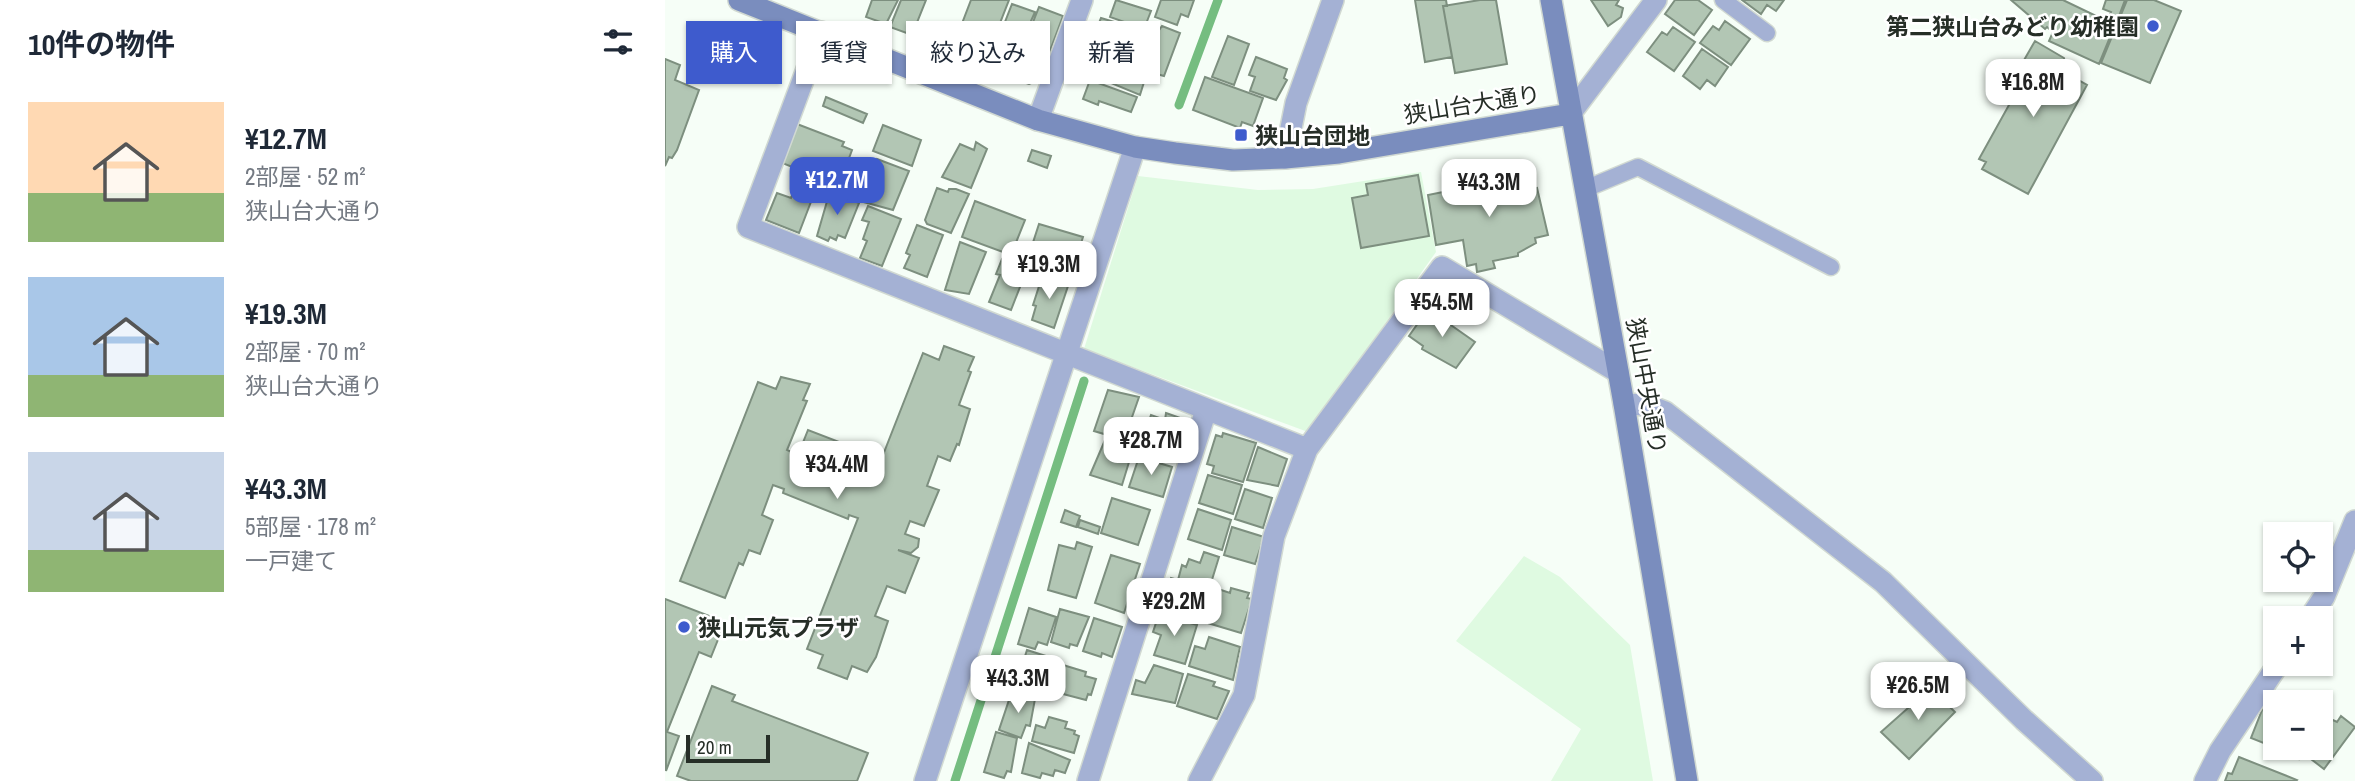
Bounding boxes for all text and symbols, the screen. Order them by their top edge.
place label: 第二狭山台みどり幼稚園 [1886,11,2139,42]
marker: 第二狭山台みどり幼稚園 [2145,18,2161,34]
chip: 購入 [686,21,782,84]
chip: 賃貸 [796,21,892,84]
chip: 絞り込み [906,21,1050,84]
chip: 新着 [1064,21,1160,84]
icon: filters [599,23,637,61]
text: 10件の物件 [28,24,175,64]
pin: ¥16.8M [1976,60,2090,119]
text: ¥16.8M [2002,66,2064,97]
street label: 狭山台大通り [1401,78,1543,130]
text: ¥12.7M [245,118,327,158]
place label: 狭山台団地 [1255,120,1370,151]
marker: 狭山台団地 [1233,127,1249,143]
icon: home [84,130,168,214]
pin: ¥12.7M [780,158,894,217]
pin: ¥43.3M [1432,160,1546,219]
text: 2部屋 · 52 m² [245,161,365,192]
text: ¥12.7M [806,164,868,195]
text: ¥43.3M [1458,166,1520,197]
text: 狭山台大通り [245,195,383,226]
pin: ¥19.3M [992,242,1106,301]
text: ¥19.3M [1018,248,1080,279]
pin: ¥54.5M [1385,280,1499,339]
text: ¥54.5M [1411,286,1473,317]
text: ¥19.3M [245,293,327,333]
icon: home [84,305,168,389]
street label: 狭山中央通り [1620,315,1674,457]
text: 2部屋 · 70 m² [245,336,365,367]
text: 狭山台大通り [245,370,383,401]
pin: ¥28.7M [1094,418,1208,477]
text: ¥28.7M [1120,424,1182,455]
pin: ¥34.4M [780,442,894,501]
text: ¥34.4M [806,448,868,479]
text: ¥43.3M [245,468,327,508]
icon: home [84,480,168,564]
text: 5部屋 · 178 m² [245,511,376,542]
map controls [2263,522,2333,760]
button: locate [2263,522,2333,592]
text: 一戸建て [245,545,337,576]
pin: ¥29.2M [1117,578,1231,638]
text: ¥29.2M [1143,585,1205,616]
button: + [2263,606,2333,676]
place label: 狭山元気プラザ [698,612,859,643]
marker: 狭山元気プラザ [676,619,692,635]
pin: ¥43.3M [961,656,1075,715]
text: ¥43.3M [987,662,1049,693]
pin: ¥26.5M [1861,662,1975,722]
text: ¥26.5M [1887,669,1949,700]
button: − [2263,690,2333,760]
scale bar [686,732,770,764]
text: 20 m [697,734,732,760]

